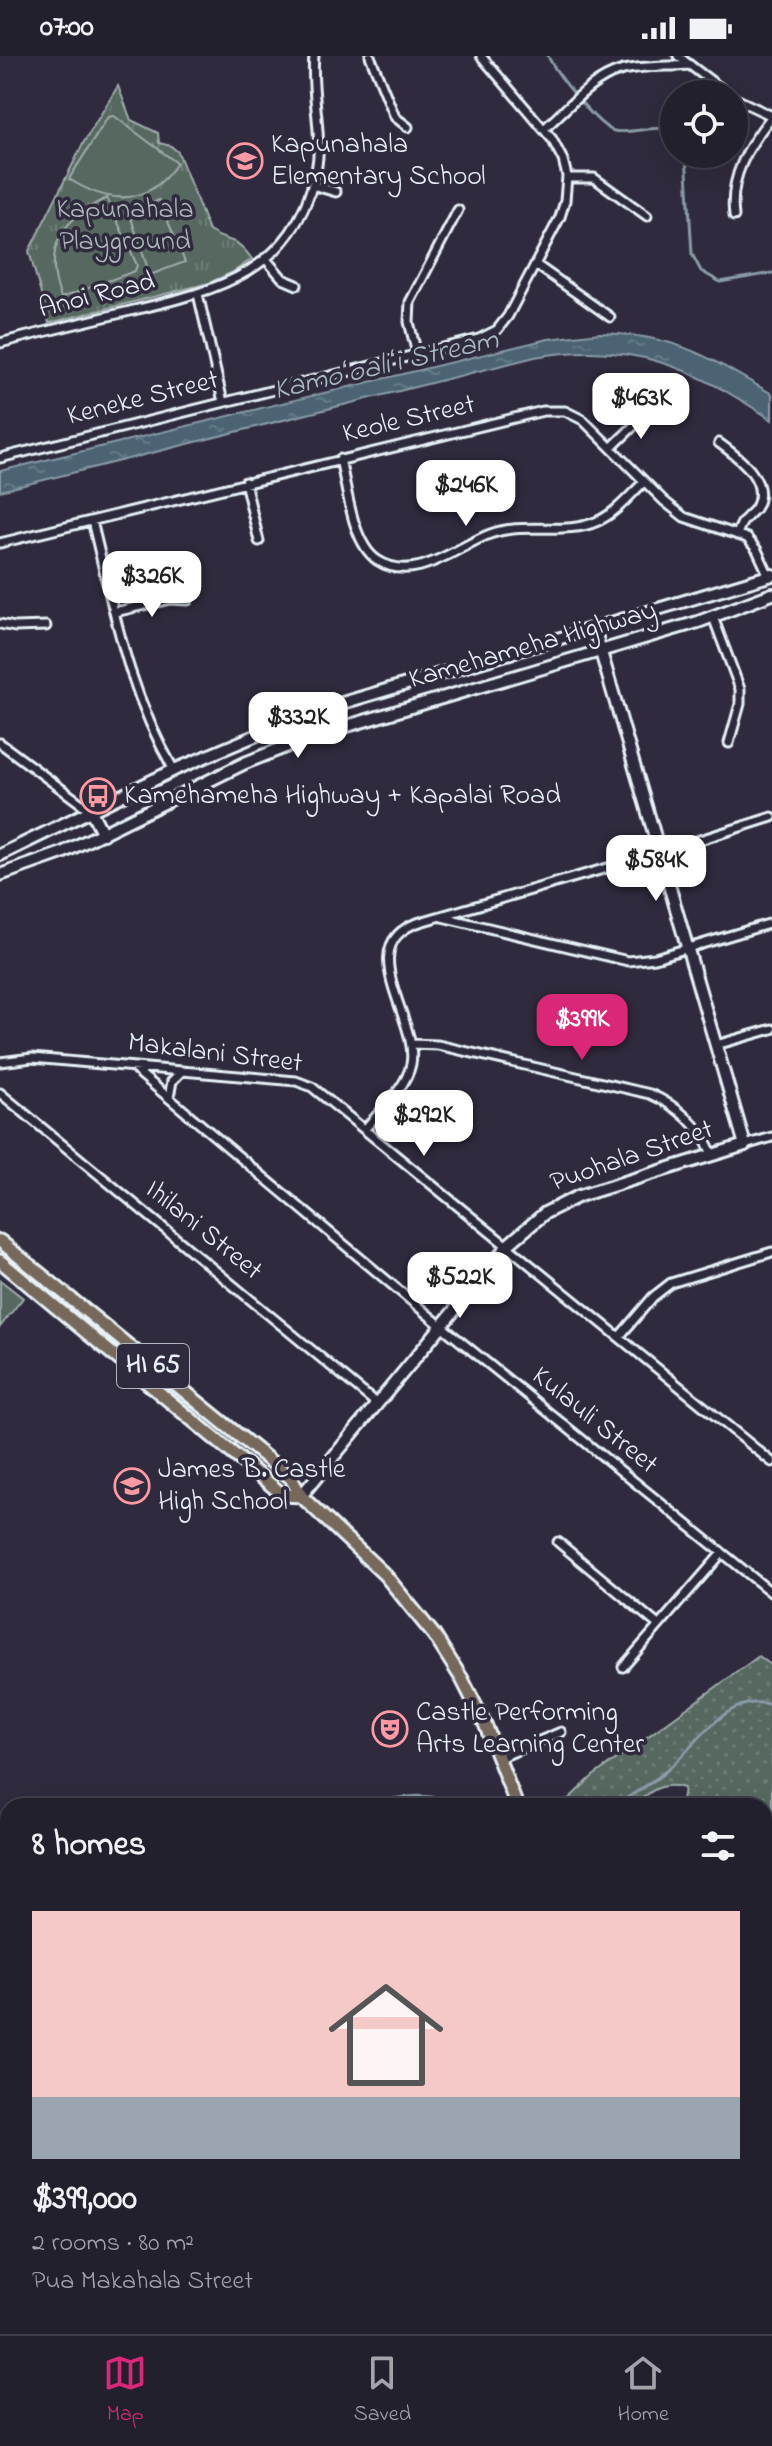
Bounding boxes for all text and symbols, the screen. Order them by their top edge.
text: 07:00 [40,6,94,50]
map controls [660,80,748,168]
button: locate [660,80,748,168]
place label: Kapunahala Elementary School [271,125,486,198]
school or university icon: Kapunahala Elementary School [226,142,264,180]
park label: Kapunahala Playground [56,190,194,263]
street label: Anoi Road [35,262,160,330]
water label: Kamoʻoaliʻi Stream [269,319,504,413]
street label: Keneke Street [63,360,223,438]
pin: $463K [585,373,697,441]
text: $463K [610,380,672,418]
street label: Keole Street [339,385,479,455]
pin: $246K [410,460,522,528]
text: $246K [434,467,498,505]
pin: $326K [96,551,208,619]
text: $326K [120,558,184,596]
street label: Kamehameha Highway [404,591,662,701]
pin: $332K [242,692,354,760]
text: $332K [267,699,329,737]
place label: Kamehameha Highway + Kapalai Road [124,776,561,817]
bus stop icon: Kamehameha Highway + Kapalai Road [79,777,117,815]
pin: $584K [600,835,712,903]
text: $584K [624,842,688,880]
pin: $399K [526,994,638,1062]
text: $399K [555,1001,609,1039]
street label: Makalani Street [125,1023,305,1085]
pin: $292K [368,1090,480,1158]
text: $292K [393,1097,455,1135]
street label: Puohala Street [545,1110,719,1204]
street label: Ihilani Street [135,1171,271,1291]
pin: $522K [404,1252,516,1320]
text: $522K [425,1259,495,1297]
road number: HI 65 [117,1344,189,1388]
street label: Kulauli Street [522,1357,666,1485]
place label: James B. Castle High School [158,1450,346,1523]
school or university icon: James B. Castle High School [113,1467,151,1505]
place label: Castle Performing Arts Learning Center [416,1693,644,1766]
theatre icon: Castle Performing Arts Learning Center [371,1710,409,1748]
text: 8 homes [32,1821,146,1871]
icon: filters [696,1824,740,1868]
icon: home [314,1963,458,2107]
text: $399,000 [32,2175,137,2225]
text: 2 rooms · 80 m² [32,2225,194,2263]
text: Pua Makahala Street [32,2263,253,2301]
tab: Map [103,2351,147,2431]
tab: Saved [354,2351,411,2431]
tab: Home [618,2351,669,2431]

